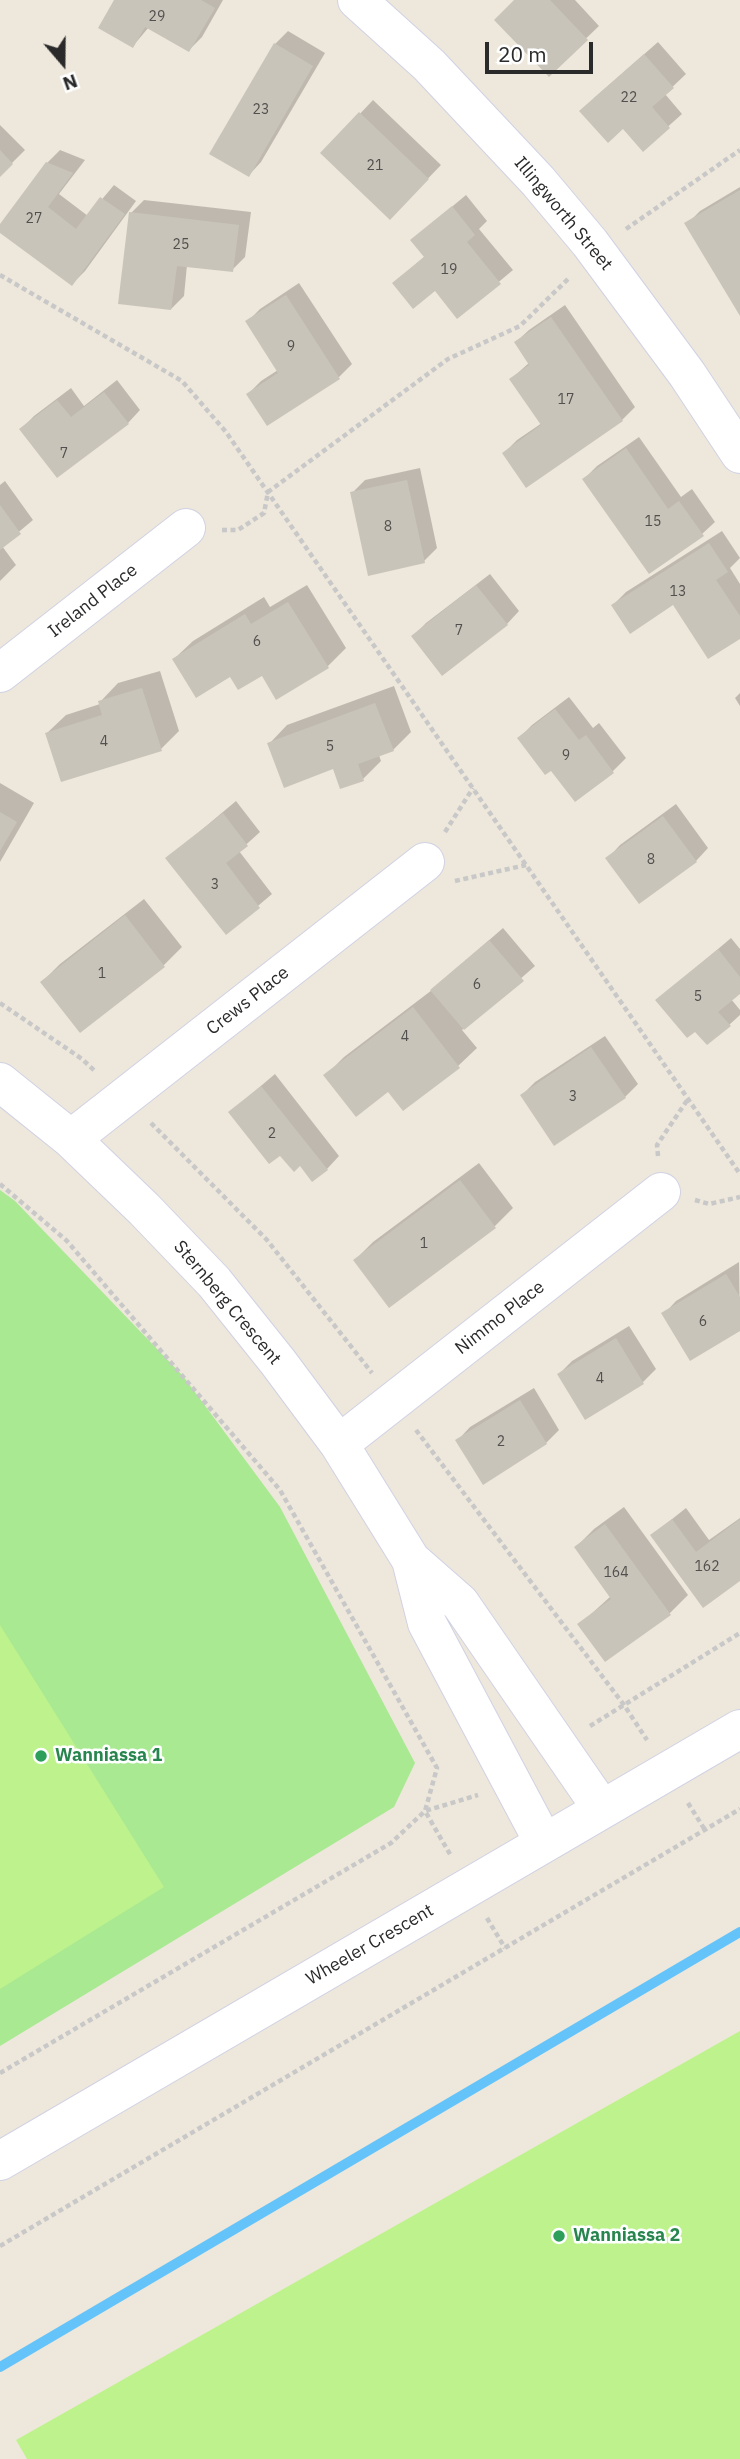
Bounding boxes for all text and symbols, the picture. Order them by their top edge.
house number: 29 [149,9,165,25]
north arrow [28,28,98,98]
scale bar [488,28,596,72]
text: 20 m [498,40,547,68]
text: N [60,69,81,96]
house number: 22 [621,90,637,106]
house number: 23 [253,102,269,118]
street label: Illingworth Street [509,153,617,275]
house number: 21 [367,158,383,174]
house number: 27 [26,211,42,227]
house number: 25 [173,237,189,253]
house number: 19 [441,262,457,278]
house number: 9 [287,339,295,355]
house number: 17 [558,392,574,408]
house number: 7 [60,446,68,462]
house number: 15 [645,514,661,530]
house number: 8 [384,519,392,535]
street label: Ireland Place [44,559,142,643]
house number: 13 [670,584,686,600]
house number: 7 [455,623,463,639]
house number: 6 [253,634,261,650]
house number: 4 [100,734,108,750]
house number: 5 [326,739,334,755]
house number: 9 [562,748,570,764]
house number: 8 [647,852,655,868]
house number: 3 [211,877,219,893]
street label: Crews Place [203,962,293,1040]
house number: 1 [98,966,106,982]
house number: 6 [473,977,481,993]
house number: 5 [694,989,702,1005]
house number: 4 [401,1029,409,1045]
house number: 3 [569,1089,577,1105]
house number: 2 [268,1126,276,1142]
house number: 1 [420,1236,428,1252]
street label: Sternberg Crescent [169,1237,285,1369]
street label: Nimmo Place [451,1276,549,1360]
house number: 6 [699,1314,707,1330]
house number: 4 [596,1371,604,1387]
house number: 2 [497,1434,505,1450]
house number: 162 [694,1559,720,1575]
house number: 164 [603,1565,629,1581]
place label: Wanniassa 1 [55,1745,162,1767]
marker: Wanniassa 1 [33,1748,49,1764]
street label: Wheeler Crescent [303,1900,437,1990]
place label: Wanniassa 2 [573,2225,680,2247]
marker: Wanniassa 2 [551,2228,567,2244]

